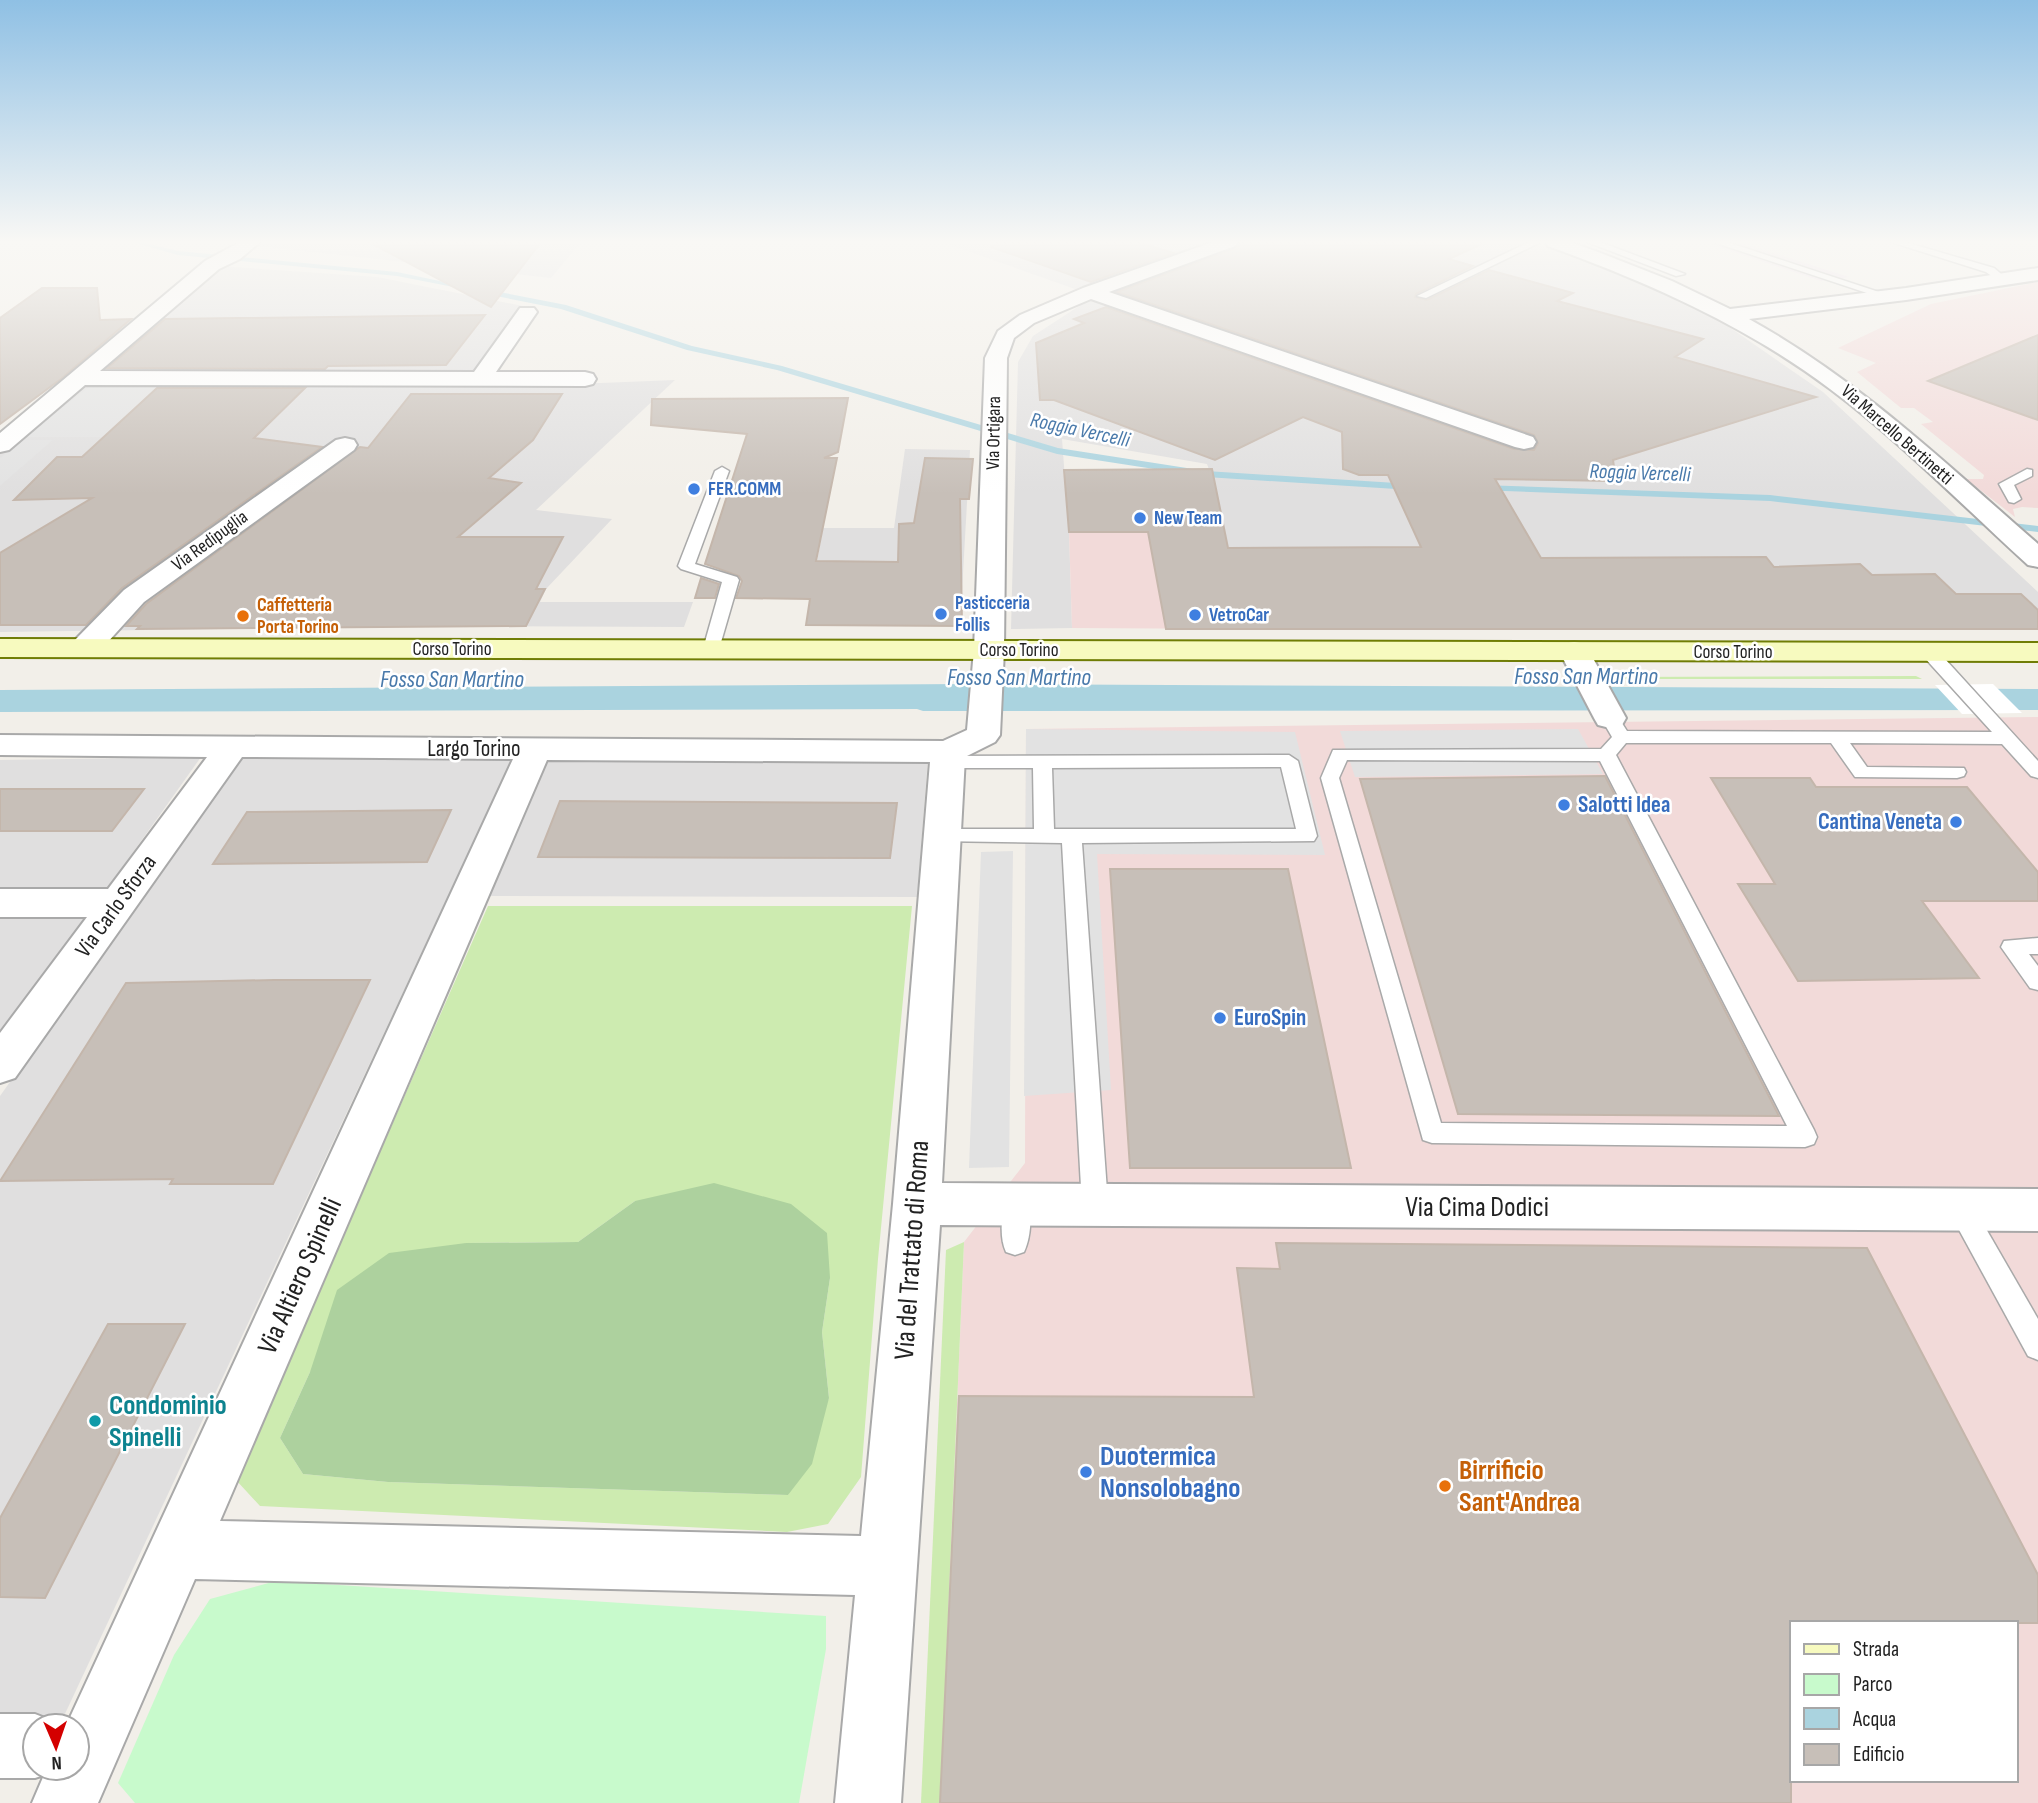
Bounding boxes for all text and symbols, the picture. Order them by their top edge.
street label: Via Marcello Bertinetti [1836,380,1958,490]
street label: Via Ortigara [982,396,1006,470]
water label: Roggia Vercelli [1028,407,1133,453]
water label: Roggia Vercelli [1589,459,1692,487]
place label: FER.COMM [708,478,781,501]
marker: FER.COMM [686,481,702,497]
street label: Via Redipuglia [168,506,252,576]
place label: New Team [1154,507,1222,530]
marker: New Team [1132,510,1148,526]
place label: Pasticceria Follis [955,592,1030,637]
place label: Caffetteria Porta Torino [257,594,339,639]
place label: VetroCar [1209,604,1269,627]
marker: Pasticceria Follis [933,606,949,622]
marker: VetroCar [1187,607,1203,623]
marker: Caffetteria Porta Torino [235,608,251,624]
street label: Corso Torino [412,638,492,661]
street label: Corso Torino [979,639,1059,662]
street label: Corso Torino [1693,641,1773,664]
water label: Fosso San Martino [1514,662,1658,691]
water label: Fosso San Martino [947,663,1091,692]
water label: Fosso San Martino [380,665,524,694]
street label: Largo Torino [427,735,521,763]
place label: Salotti Idea [1578,791,1670,819]
marker: Salotti Idea [1556,797,1572,813]
place label: Cantina Veneta [1818,808,1942,836]
marker: Cantina Veneta [1948,814,1964,830]
street label: Via Carlo Sforza [69,849,163,963]
place label: EuroSpin [1234,1004,1306,1032]
marker: EuroSpin [1212,1010,1228,1026]
street label: Via del Trattato di Roma [888,1139,936,1361]
street label: Via Cima Dodici [1405,1191,1549,1224]
street label: Via Altiero Spinelli [251,1193,349,1359]
place label: Condominio Spinelli [109,1389,227,1454]
marker: Condominio Spinelli [87,1413,103,1429]
place label: Duotermica Nonsolobagno [1100,1440,1241,1505]
place label: Birrificio Sant'Andrea [1459,1454,1580,1519]
marker: Duotermica Nonsolobagno [1078,1464,1094,1480]
marker: Birrificio Sant'Andrea [1437,1478,1453,1494]
legend [1790,1621,2017,1782]
text: Strada [1853,1637,1899,1662]
text: Parco [1853,1672,1892,1697]
text: Acqua [1852,1707,1896,1732]
north arrow [21,1712,91,1782]
text: Edificio [1853,1742,1904,1767]
text: N [51,1751,62,1774]

